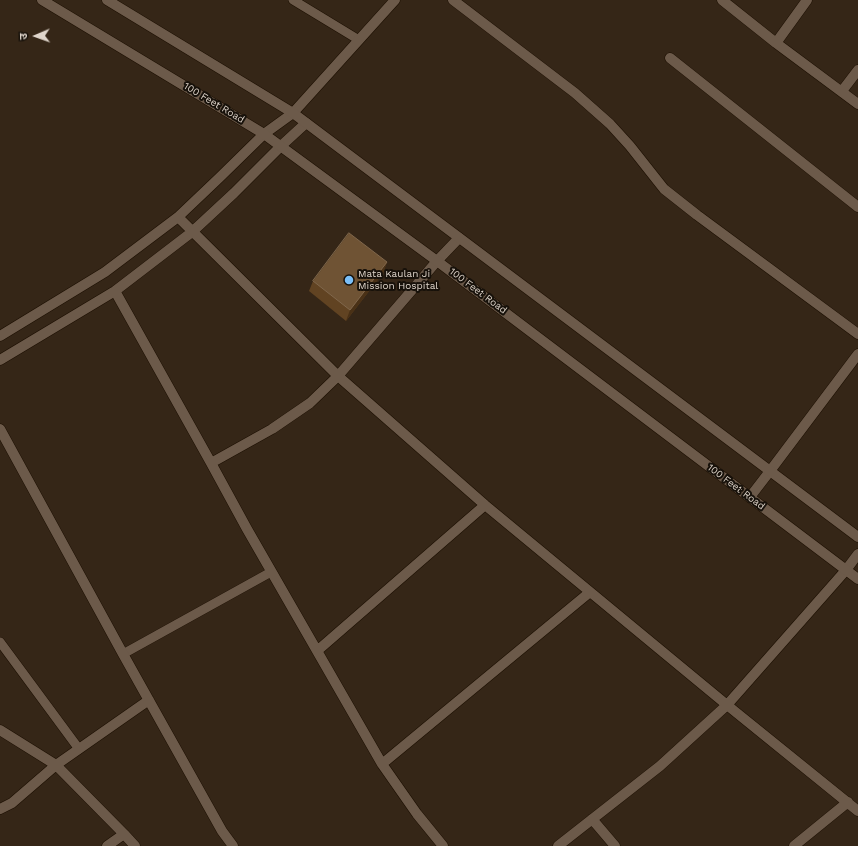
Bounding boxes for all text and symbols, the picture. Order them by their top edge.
north arrow [16,16,56,56]
text: उ [17,33,30,40]
street label: 100 Feet Road [181,80,247,126]
street label: 100 Feet Road [447,266,509,316]
place label: Mata Kaulan Ji Mission Hospital [358,268,438,292]
marker: Mata Kaulan Ji Mission Hospital [343,274,355,286]
street label: 100 Feet Road [705,462,767,512]

